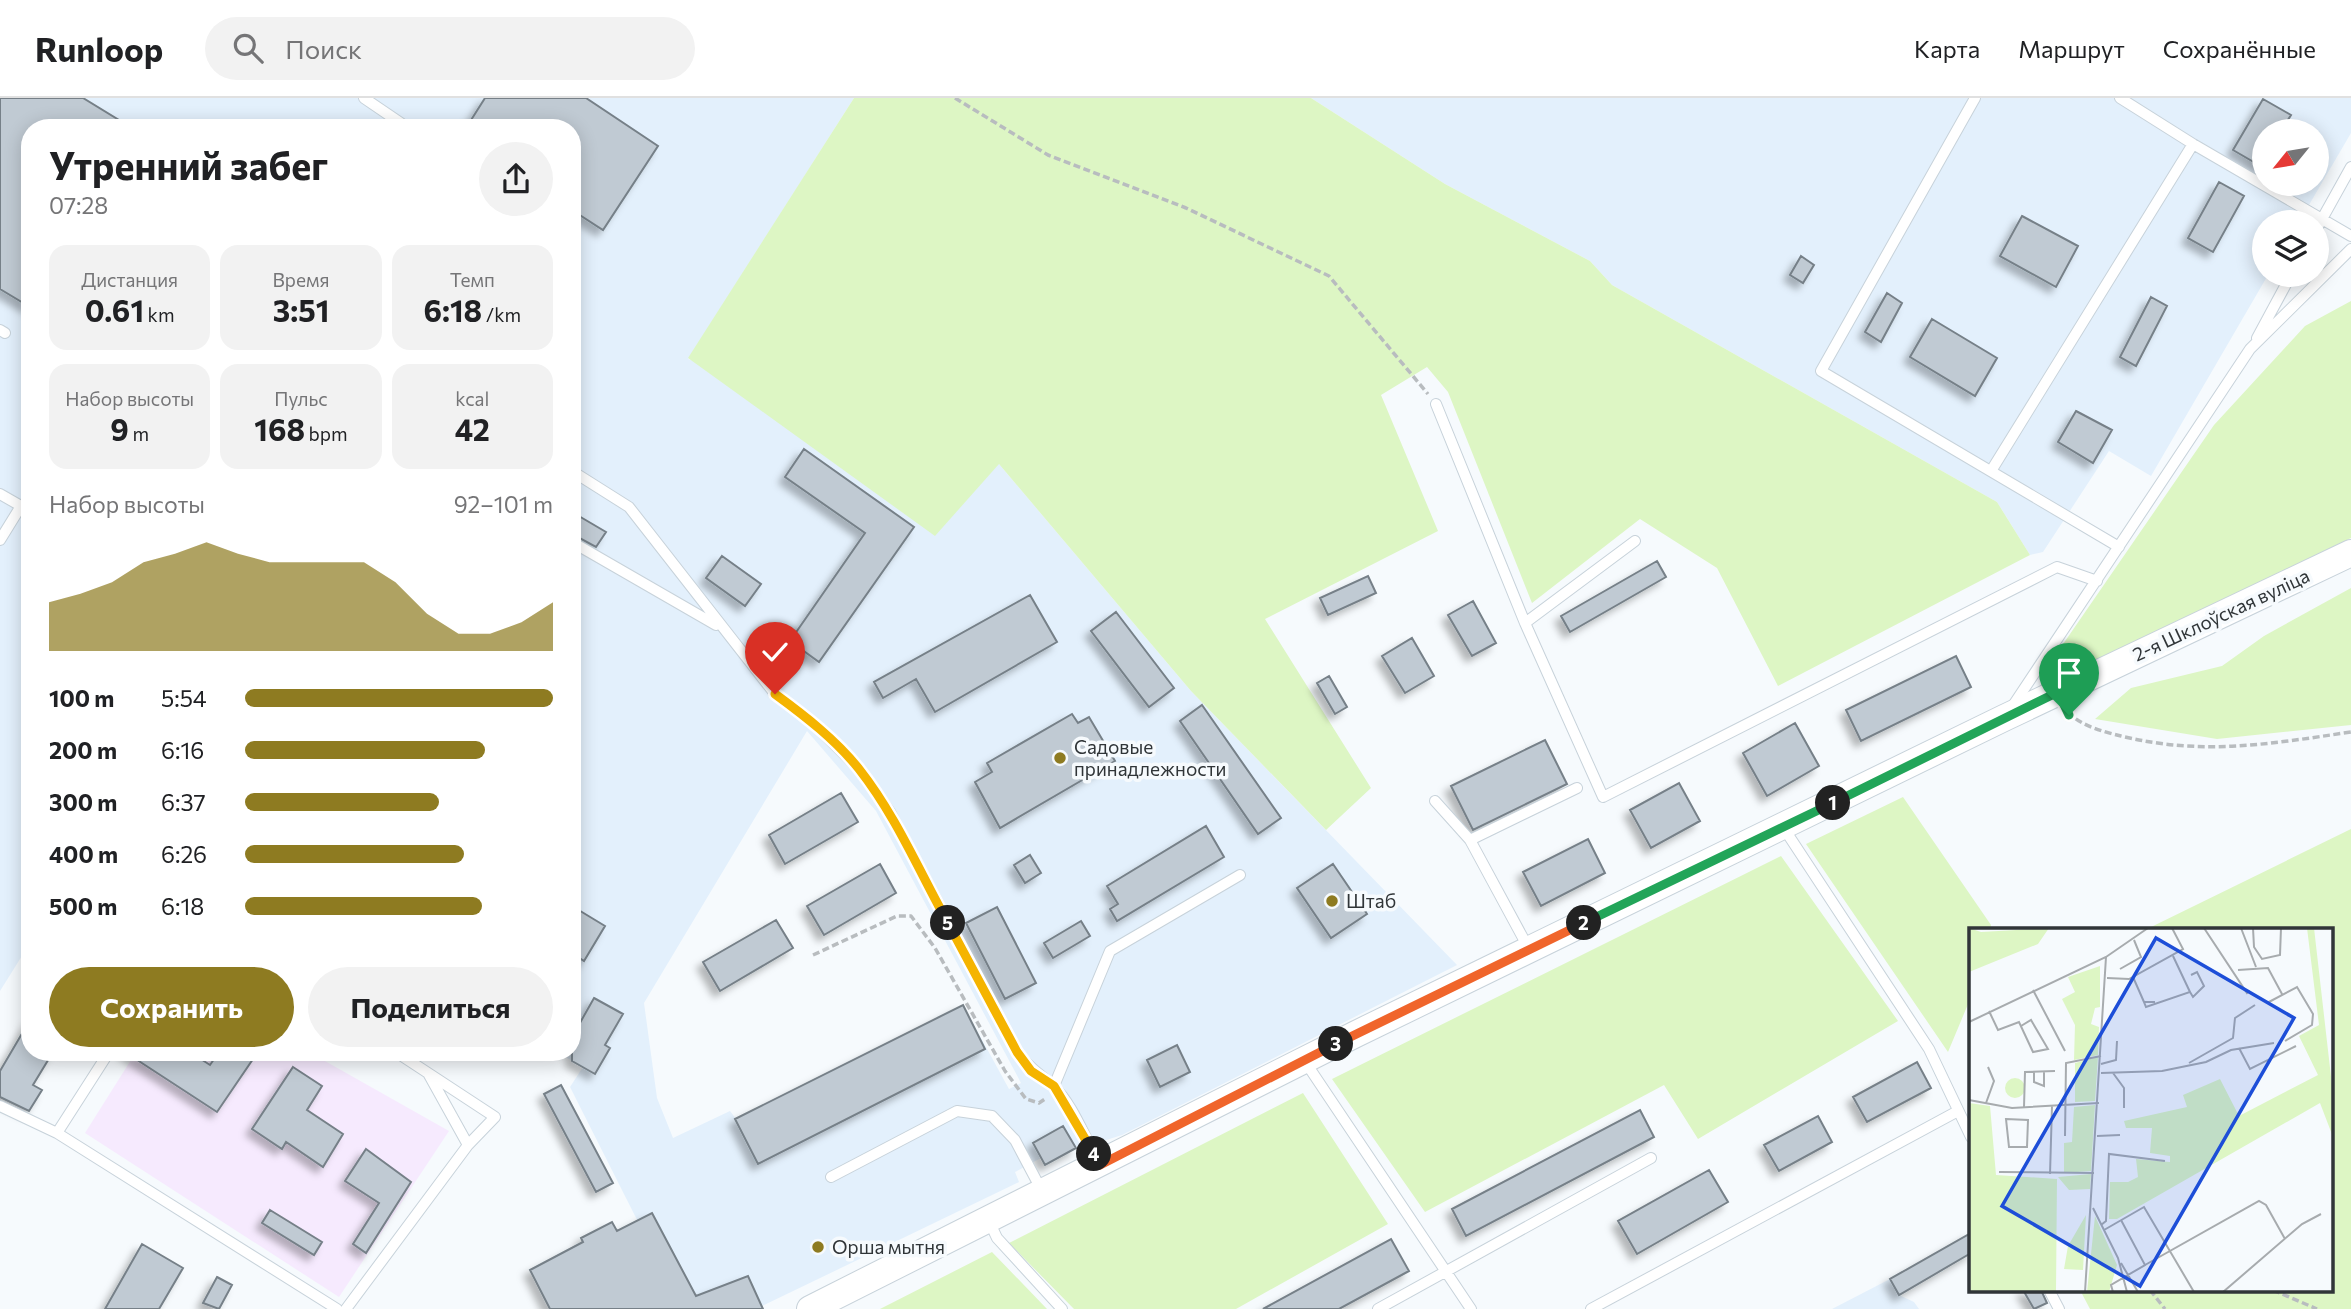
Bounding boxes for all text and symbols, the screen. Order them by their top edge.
search box [205,17,695,80]
text: Runloop [35,28,163,69]
icon: search [229,29,267,67]
text: Поиск [285,33,362,64]
text: Карта [1914,34,1980,63]
text: Маршрут [2018,34,2125,63]
text: Сохранённые [2163,34,2316,63]
north arrow [2252,119,2329,196]
map controls [2252,119,2329,287]
text: Утренний забег [49,141,328,188]
button: share [479,142,553,216]
text: 07:28 [49,191,108,219]
button: layers [2252,210,2329,287]
text: Дистанция [81,268,178,291]
text: Время [273,268,329,291]
text: Темп [450,268,495,291]
text: 0.61 [85,291,144,328]
text: 3:51 [273,291,329,328]
text: 6:18 [424,291,482,328]
text: km [144,303,174,326]
text: /km [482,303,521,326]
text: Набор высоты [65,387,194,410]
text: Пульс [274,387,328,410]
text: kcal [455,387,489,410]
text: 9 [110,410,129,447]
text: 168 [254,410,305,447]
text: 42 [455,410,490,447]
text: m [129,422,149,445]
text: bpm [305,422,348,445]
text: Набор высоты [49,490,205,518]
text: 92–101 m [454,490,553,518]
street label: 2-я Шклоўская вуліца [2129,563,2313,666]
pin [745,622,805,694]
icon: check [756,633,794,671]
pin [2039,643,2099,715]
icon: arrive [2050,654,2088,692]
text: 100 m [49,684,114,712]
text: 5:54 [161,684,207,712]
place label: Садовые принадлежности [1074,735,1226,780]
text: 200 m [49,736,117,764]
text: 6:16 [161,736,204,764]
marker: Садовые принадлежности [1052,750,1068,766]
pin: 1 [1815,786,1850,820]
text: 300 m [49,788,117,816]
text: 6:37 [161,788,206,816]
text: 1 [1828,791,1837,814]
text: 400 m [49,840,118,868]
text: 6:26 [161,840,207,868]
place label: Штаб [1346,889,1396,912]
text: 500 m [49,892,117,920]
text: 6:18 [161,892,204,920]
marker: Штаб [1324,893,1340,909]
pin: 5 [930,906,965,940]
pin: 2 [1566,906,1602,940]
text: 5 [942,911,953,934]
text: 2 [1578,911,1589,934]
inset map [1969,928,2334,1292]
button: Сохранить [49,967,294,1047]
button: Поделиться [308,967,553,1047]
pin: 3 [1318,1026,1354,1062]
text: 3 [1330,1032,1341,1055]
pin: 4 [1076,1136,1112,1172]
text: 4 [1088,1142,1099,1165]
place label: Орша мытня [832,1235,945,1258]
marker: Орша мытня [810,1239,826,1255]

